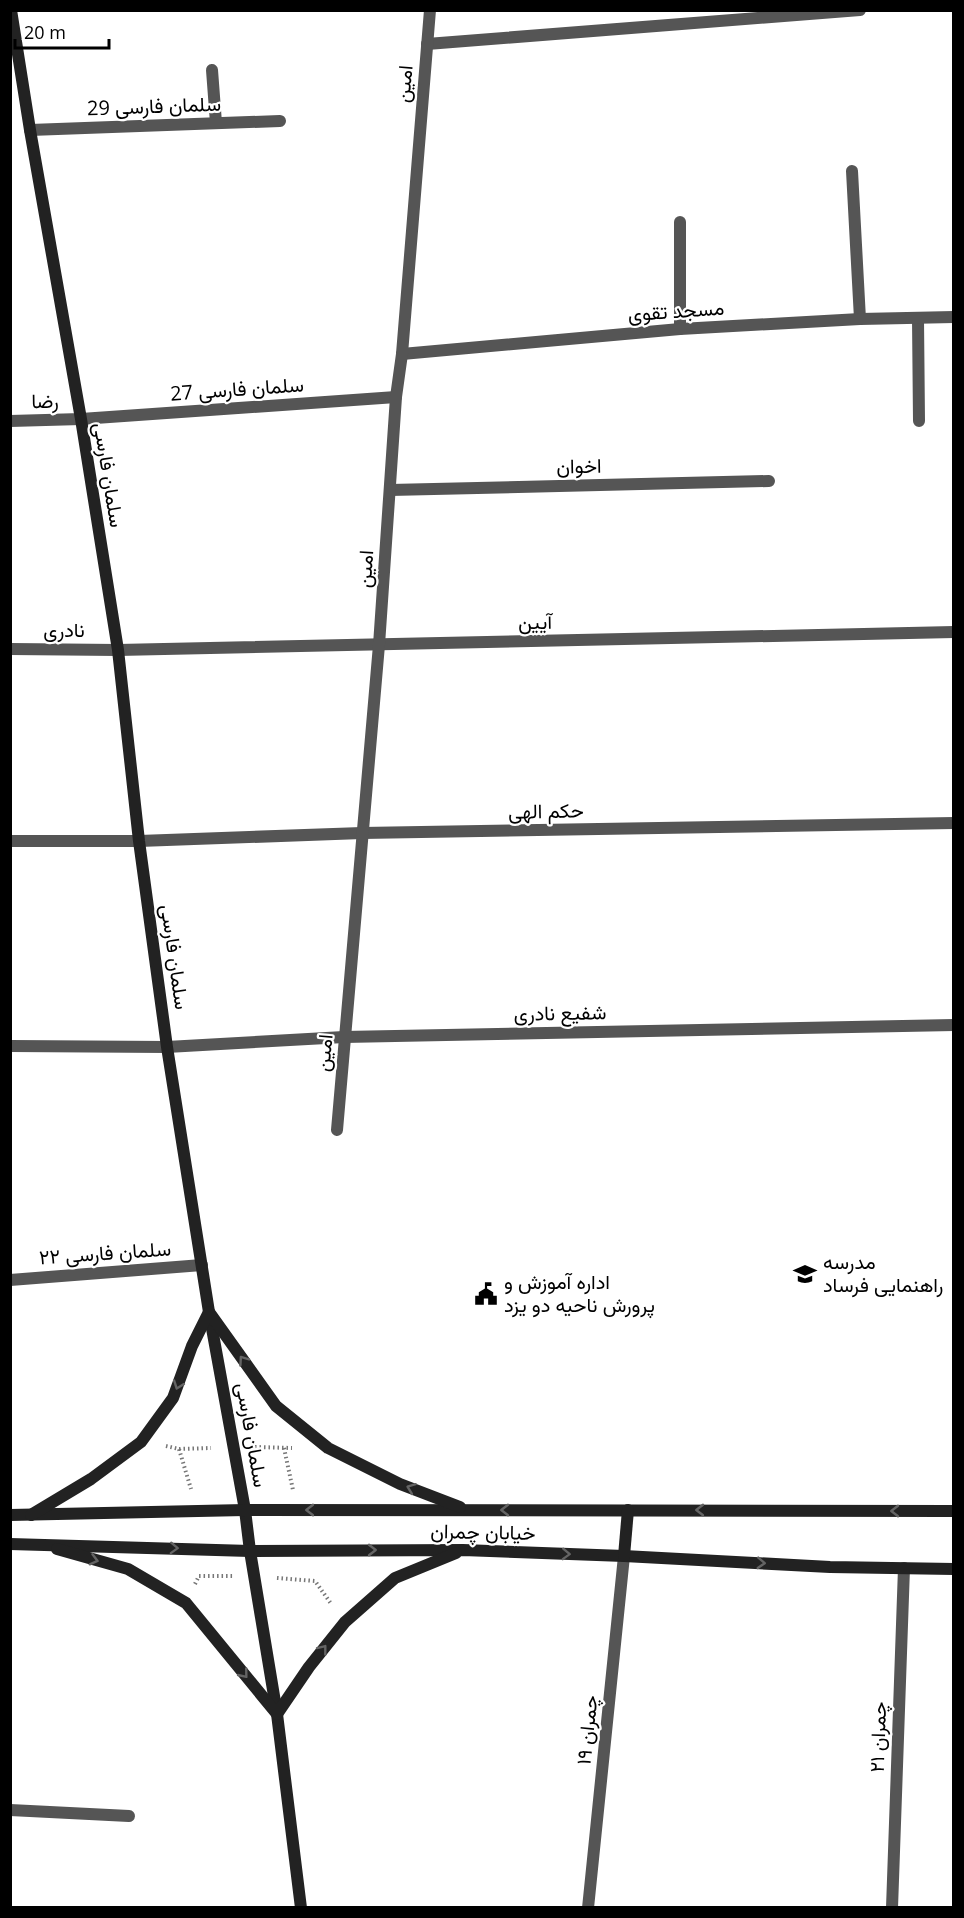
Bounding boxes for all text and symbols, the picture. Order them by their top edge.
scale bar [15,12,110,50]
text: 20 m [24,20,66,44]
street label: امین [388,64,419,104]
street label: سلمان فارسی 29 [87,90,221,121]
street label: مسجد تقوی [627,294,725,327]
street label: سلمان فارسی 27 [169,370,305,407]
street label: رضا [31,387,59,414]
street label: سلمان فارسی [88,420,131,529]
street label: اخوان [556,452,602,479]
street label: امین [350,549,379,589]
street label: آیین [518,608,554,635]
street label: نادری [43,616,85,643]
street label: حکم الهی [508,796,584,825]
street label: سلمان فارسی [155,903,196,1011]
street label: شفیع نادری [513,998,607,1028]
street label: امین [308,1033,339,1073]
street label: سلمان فارسی ۲۲ [38,1234,172,1271]
place label: مدرسه راهنمایی فرساد [823,1248,943,1298]
school or university icon: مدرسه راهنمایی فرساد [792,1261,818,1287]
place label: اداره آموزش و پرورش ناحیه دو یزد [504,1268,655,1319]
public building icon: اداره آموزش و پرورش ناحیه دو یزد [473,1281,499,1307]
one-way arrow [239,1355,250,1366]
one-way arrow [173,1379,186,1390]
street label: سلمان فارسی [230,1380,275,1489]
one-way arrow [406,1483,417,1495]
one-way arrow [501,1503,510,1516]
one-way arrow [306,1504,315,1516]
one-way arrow [696,1504,705,1516]
one-way arrow [891,1505,900,1517]
street label: خیابان چمران [430,1517,536,1547]
one-way arrow [169,1542,178,1555]
one-way arrow [367,1544,376,1556]
one-way arrow [562,1547,571,1560]
one-way arrow [89,1552,99,1565]
one-way arrow [757,1557,766,1570]
one-way arrow [316,1645,327,1656]
one-way arrow [237,1667,248,1678]
street label: چمران ۱۹ [569,1694,605,1766]
street label: چمران ۲۱ [863,1701,893,1773]

